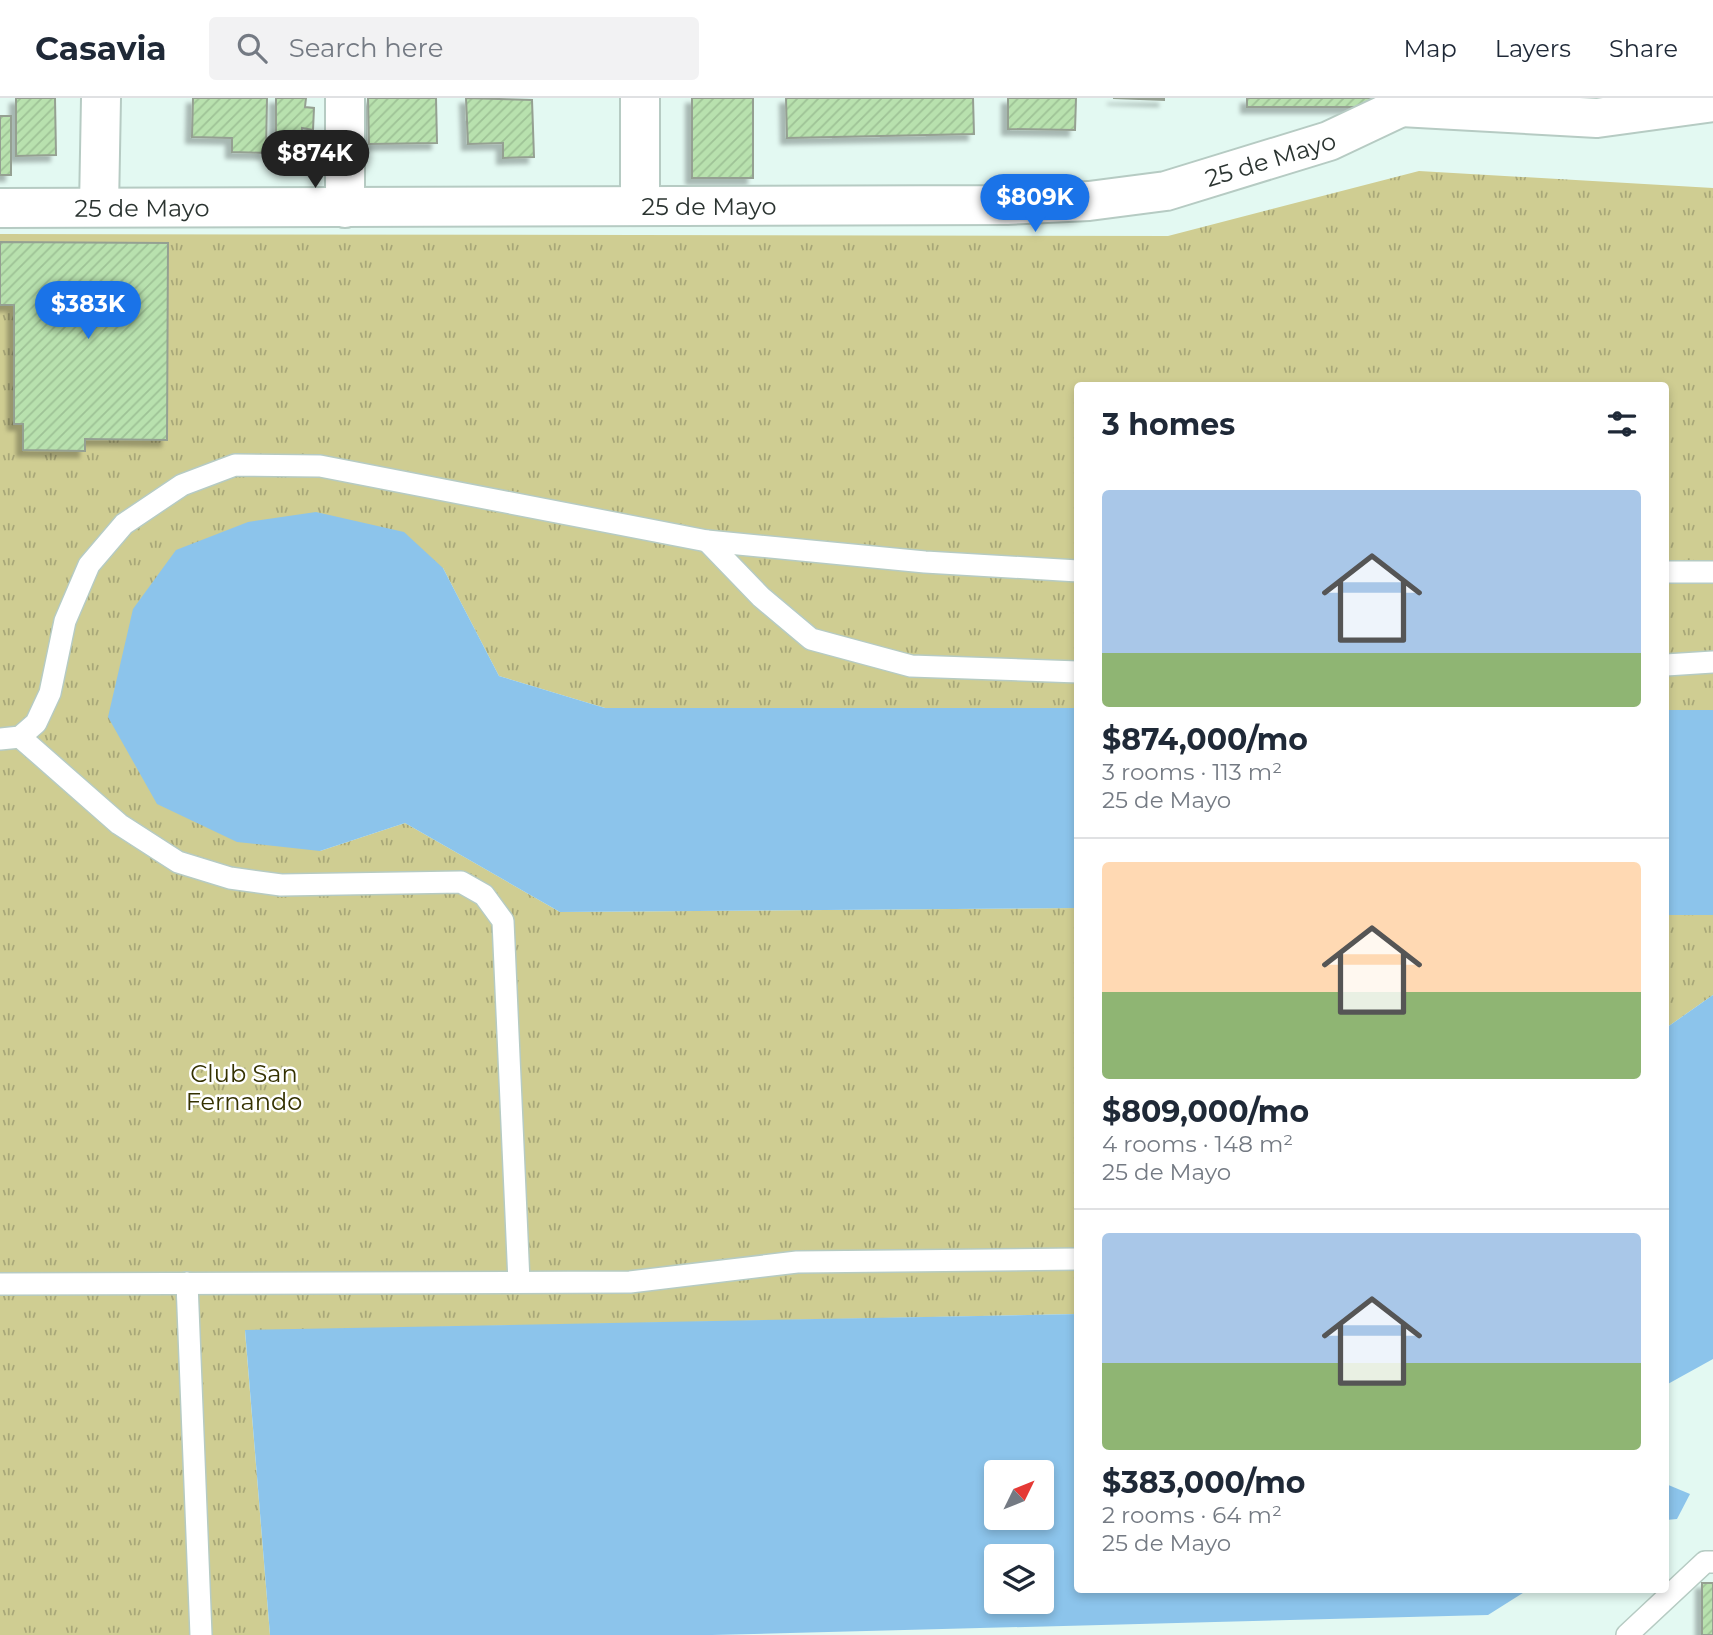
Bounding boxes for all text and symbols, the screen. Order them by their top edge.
search box [209,17,699,80]
text: Casavia [35,28,167,68]
icon: search [233,29,271,67]
text: Search here [289,32,443,64]
text: Map [1403,34,1457,63]
text: Layers [1495,34,1571,63]
text: Share [1609,34,1678,63]
street label: 25 de Mayo [1202,125,1339,193]
pin: $874K [266,130,364,190]
text: $874K [277,139,353,167]
pin: $809K [986,174,1084,234]
text: $809K [996,183,1074,211]
street label: 25 de Mayo [641,191,777,221]
street label: 25 de Mayo [74,193,210,222]
pin: $383K [39,282,137,341]
text: $383K [51,290,125,318]
icon: filters [1603,405,1641,443]
text: 3 homes [1102,406,1235,443]
icon: home [1309,535,1435,661]
text: $874,000/mo [1102,721,1308,758]
text: 3 rooms · 113 m² [1102,758,1282,786]
text: 25 de Mayo [1102,786,1231,814]
icon: home [1309,907,1435,1033]
park label: Club San Fernando [186,1059,302,1116]
text: $809,000/mo [1102,1093,1309,1130]
text: 4 rooms · 148 m² [1102,1130,1293,1158]
text: 25 de Mayo [1102,1158,1231,1186]
icon: home [1309,1278,1435,1404]
north arrow [984,1460,1054,1530]
map controls [984,1460,1054,1614]
text: $383,000/mo [1102,1464,1305,1501]
text: 2 rooms · 64 m² [1102,1501,1282,1529]
text: 25 de Mayo [1102,1529,1231,1557]
button: layers [984,1544,1054,1614]

